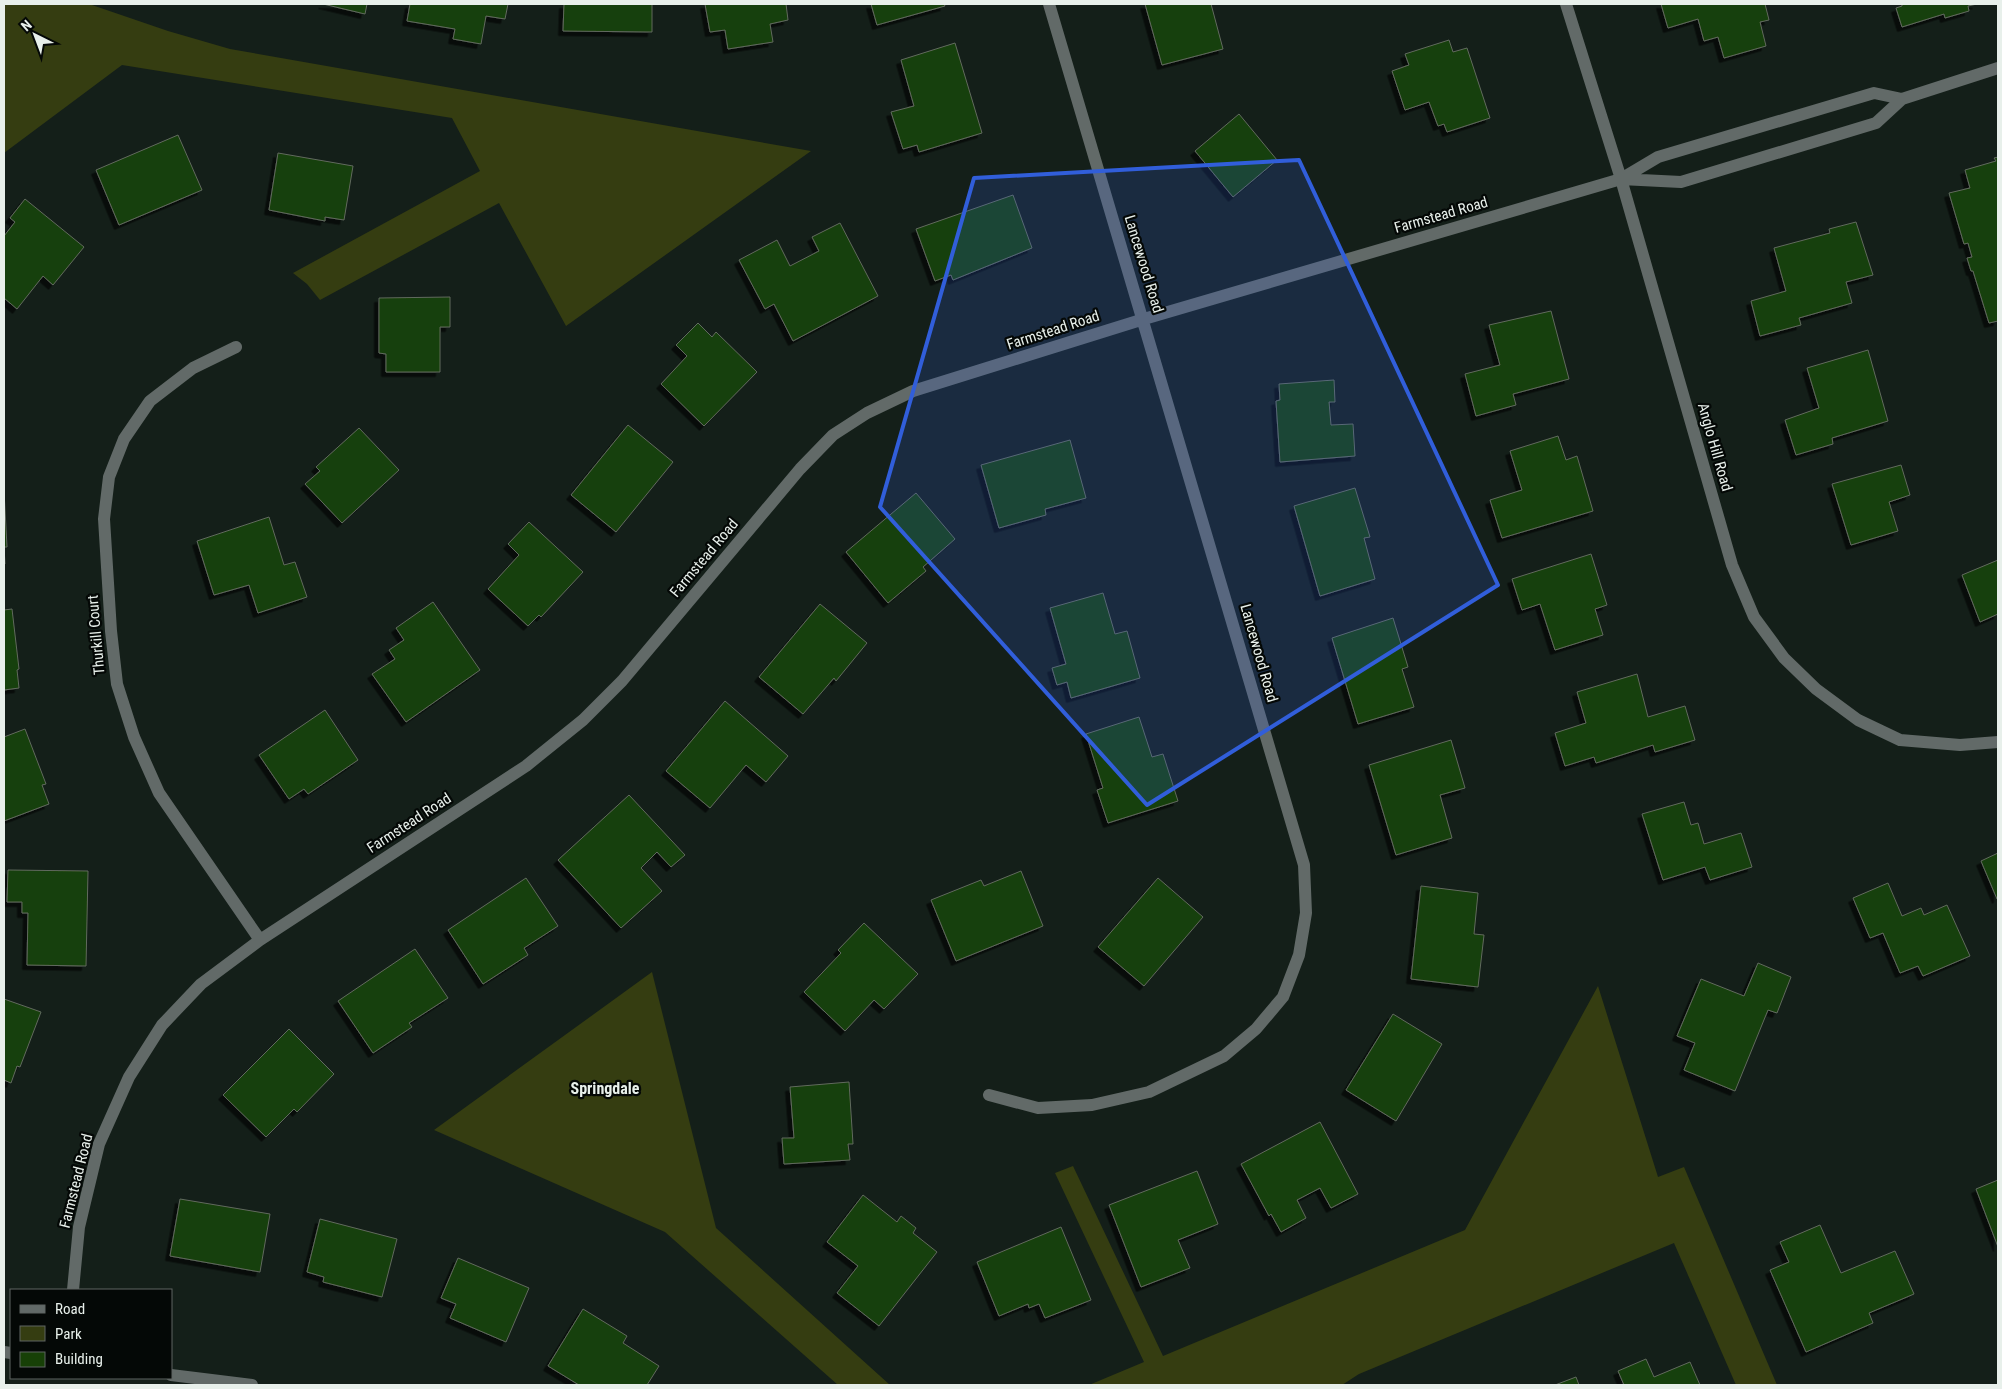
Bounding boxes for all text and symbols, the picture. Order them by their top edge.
north arrow [10,10,60,60]
text: N [18,17,35,34]
street label: Farmstead Road [1392,193,1490,237]
street label: Lancewood Road [1121,213,1167,315]
street label: Farmstead Road [1004,307,1102,353]
street label: Anglo Hill Road [1694,401,1736,493]
street label: Farmstead Road [666,515,742,601]
street label: Thurkill Court [84,594,108,676]
street label: Lancewood Road [1236,602,1282,704]
street label: Farmstead Road [364,789,454,857]
district label: Springdale [571,1079,640,1098]
street label: Farmstead Road [56,1132,96,1230]
legend [10,1289,172,1379]
text: Road [55,1300,85,1318]
text: Park [55,1325,82,1343]
text: Building [55,1350,103,1368]

